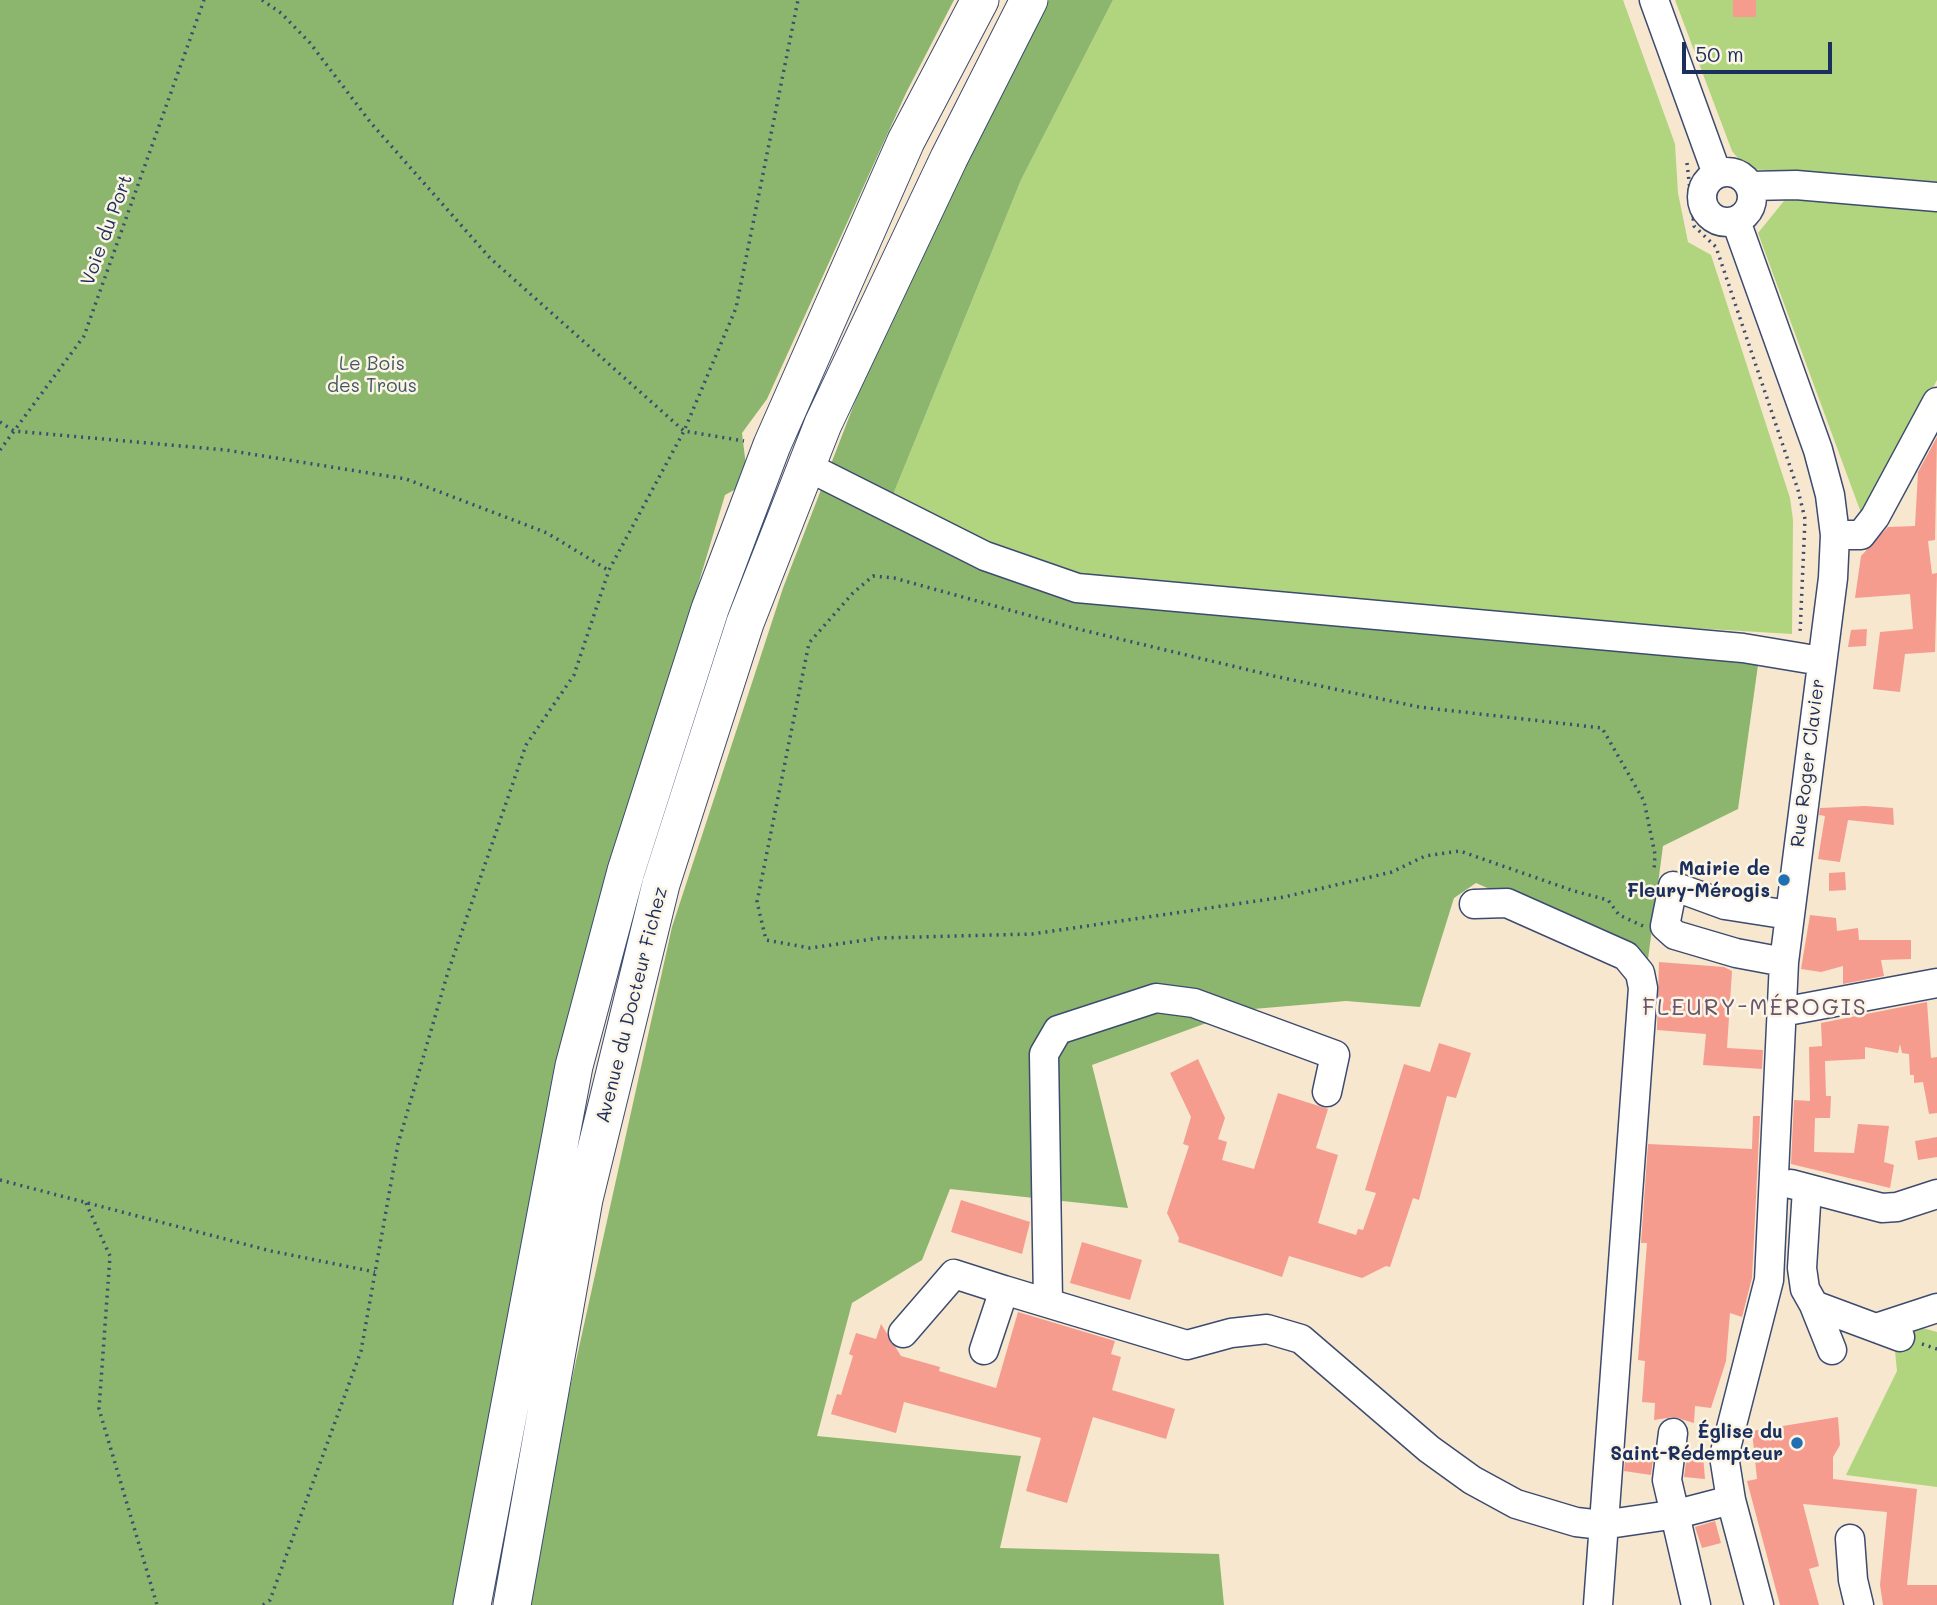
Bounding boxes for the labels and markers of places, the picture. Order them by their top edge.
place label: Mairie de Fleury-Mérogis [1627,858,1770,902]
marker: Mairie de Fleury-Mérogis [1776,872,1792,888]
place label: Église du Saint-Rédempteur [1610,1421,1783,1465]
marker: Église du Saint-Rédempteur [1789,1435,1805,1451]

